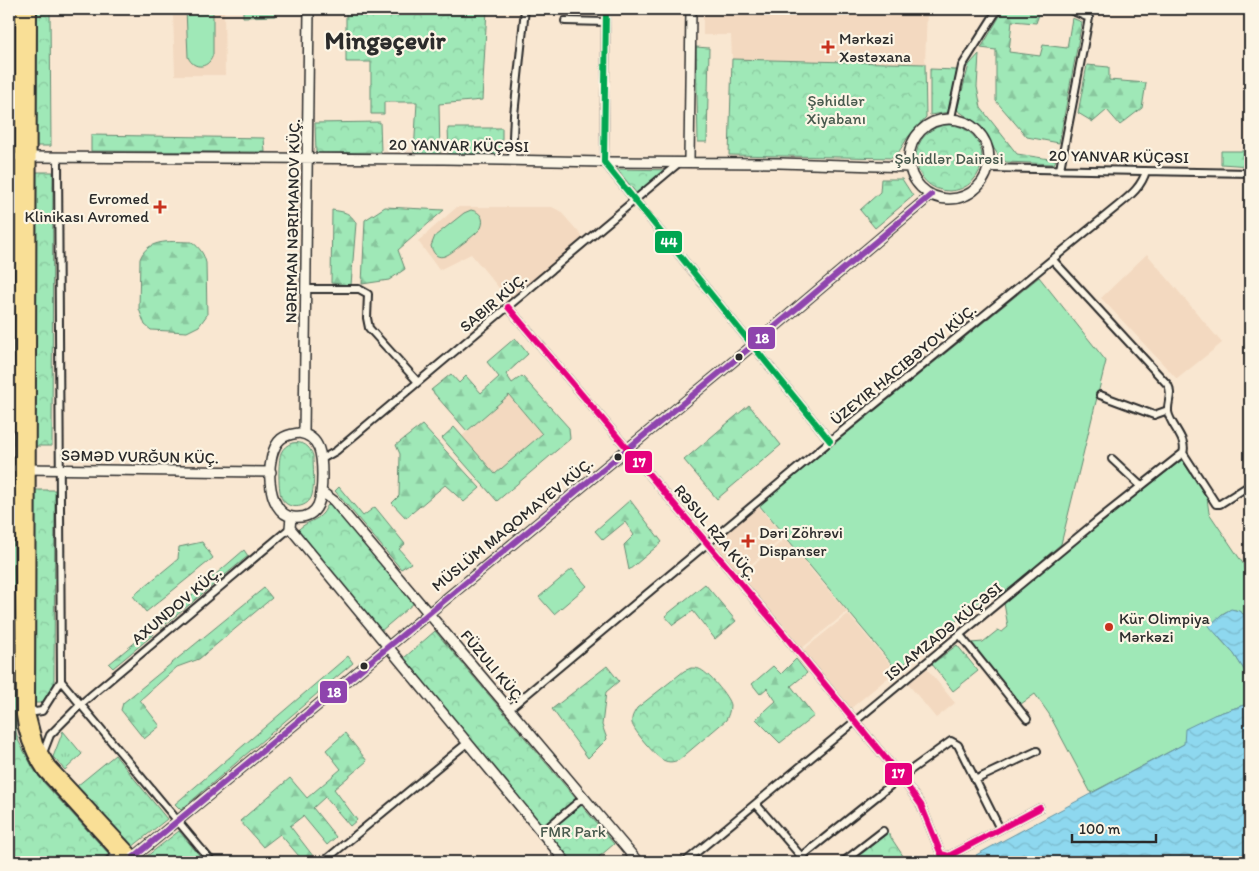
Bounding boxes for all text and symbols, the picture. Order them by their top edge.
district label: Mingəçevir [324,24,447,56]
place label: Mərkəzi Xəstəxana [839,29,911,66]
marker: Mərkəzi Xəstəxana [821,40,835,54]
park label: Şəhidlər Xiyabanı [806,91,866,128]
street label: NƏRIMAN NƏRIMANOV KÜÇ. [281,119,304,323]
street label: 20 YANVAR KÜÇƏSI [389,135,529,156]
street label: 20 YANVAR KÜÇƏSI [1049,146,1189,167]
park label: Şəhidlər Dairəsi [895,149,1004,168]
place label: Evromed Klinikası Avromed [25,189,149,226]
marker: Evromed Klinikası Avromed [153,200,167,214]
line badge: 44 [654,230,683,254]
text: 44 [661,234,678,251]
street label: SABIR KÜÇ. [456,269,531,336]
street label: ÜZEYIR HACIBƏYOV KÜÇ. [826,300,980,429]
line badge: 18 [747,326,776,350]
text: 18 [755,330,769,347]
unlabelled marker [734,352,744,362]
street label: SƏMƏD VURĞUN KÜÇ. [61,446,219,467]
line badge: 17 [624,450,653,474]
unlabelled marker [613,452,623,462]
street label: MÜSLÜM MAQOMAYEV KÜÇ. [428,453,597,595]
text: 17 [632,454,646,471]
street label: RƏSUL RZA KÜÇ. [670,481,761,584]
place label: Dəri Zöhrəvi Dispanser [759,523,843,560]
marker: Dəri Zöhrəvi Dispanser [741,534,755,548]
street label: AXUNDOV KÜÇ. [127,562,225,649]
street label: ISLAMZADƏ KÜÇƏSI [881,578,1006,685]
place label: Kür Olimpiya Mərkəzi [1119,609,1211,646]
marker: Kür Olimpiya Mərkəzi [1103,621,1115,633]
street label: FÜZULI KÜÇ. [457,626,529,707]
unlabelled marker [359,661,369,671]
line badge: 18 [319,680,348,704]
text: 18 [327,684,341,701]
line badge: 17 [884,762,913,786]
text: 17 [891,765,905,782]
scale bar [1072,811,1155,843]
text: 100 m [1079,820,1121,838]
park label: FMR Park [540,822,606,841]

